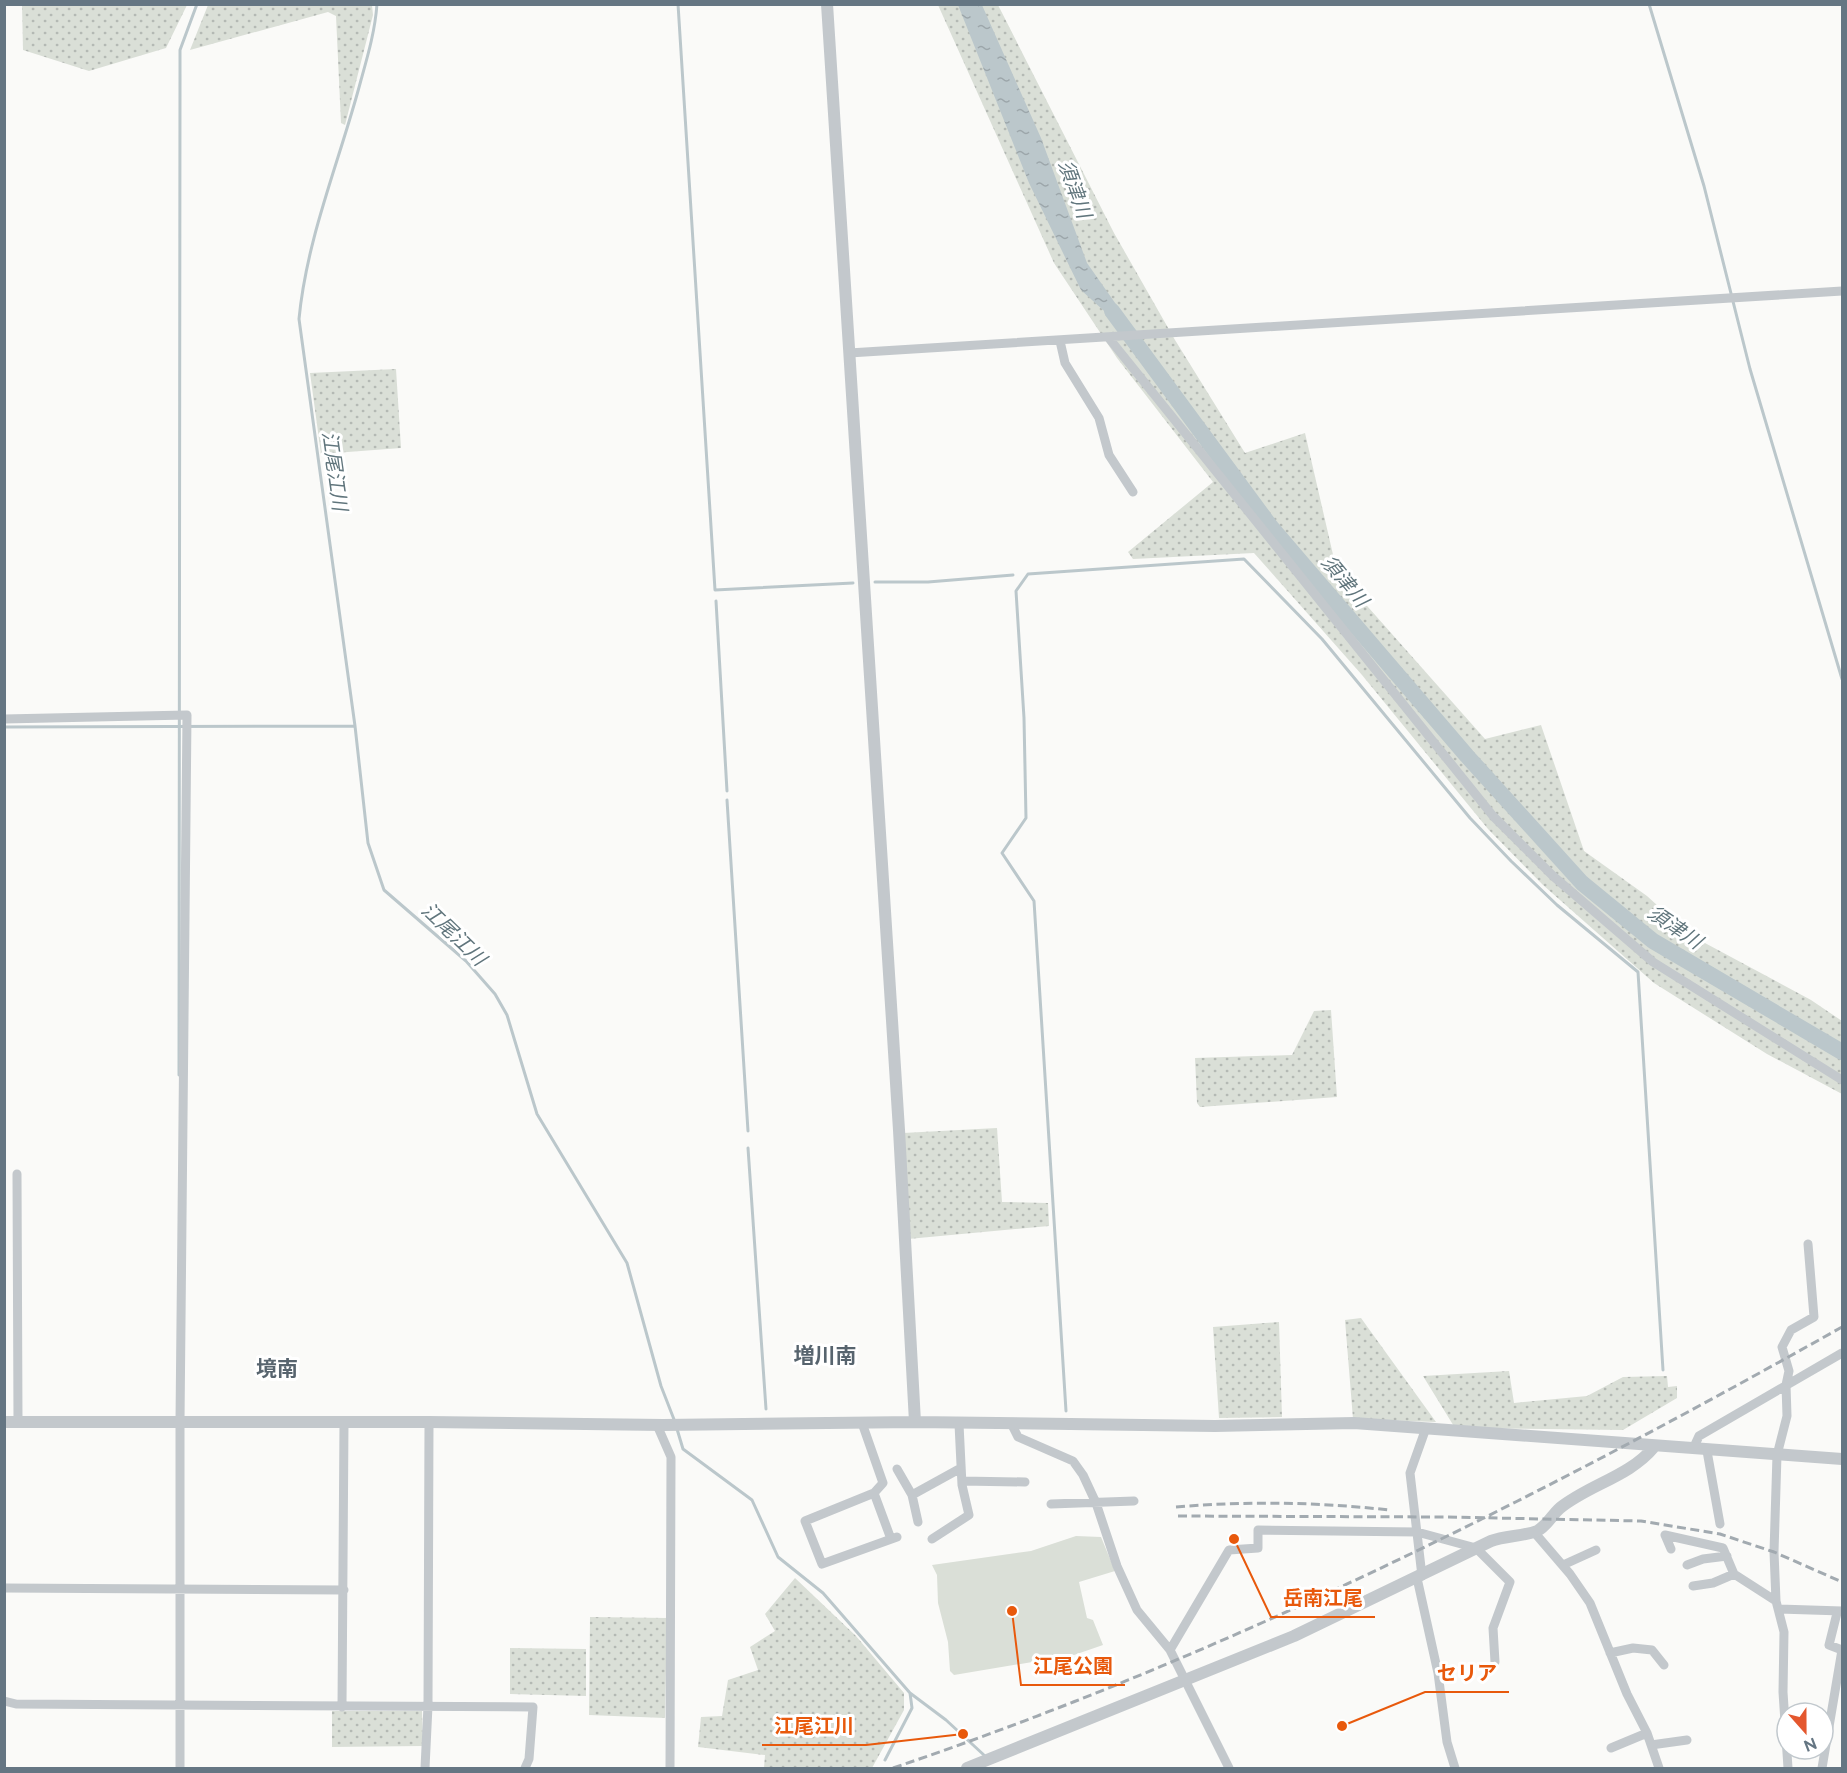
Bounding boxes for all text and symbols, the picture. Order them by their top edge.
water label: 須津川 [1053,157,1097,223]
water label: 江尾江川 [318,430,353,514]
water label: 須津川 [1317,550,1375,613]
water label: 江尾江川 [417,898,493,972]
water label: 須津川 [1643,900,1708,955]
district label: 増川南 [794,1343,857,1368]
district label: 境南 [256,1356,298,1381]
callout: 岳南江尾 [1271,1579,1375,1617]
text: 岳南江尾 [1283,1586,1363,1610]
callout: 江尾公園 [1021,1647,1125,1685]
text: 江尾公園 [1033,1654,1113,1678]
callout: セリア [1425,1654,1509,1692]
text: セリア [1437,1661,1497,1685]
north arrow [1775,1701,1835,1761]
callout: 江尾江川 [762,1707,866,1745]
text: 江尾江川 [774,1714,854,1738]
text: N [1801,1733,1819,1756]

